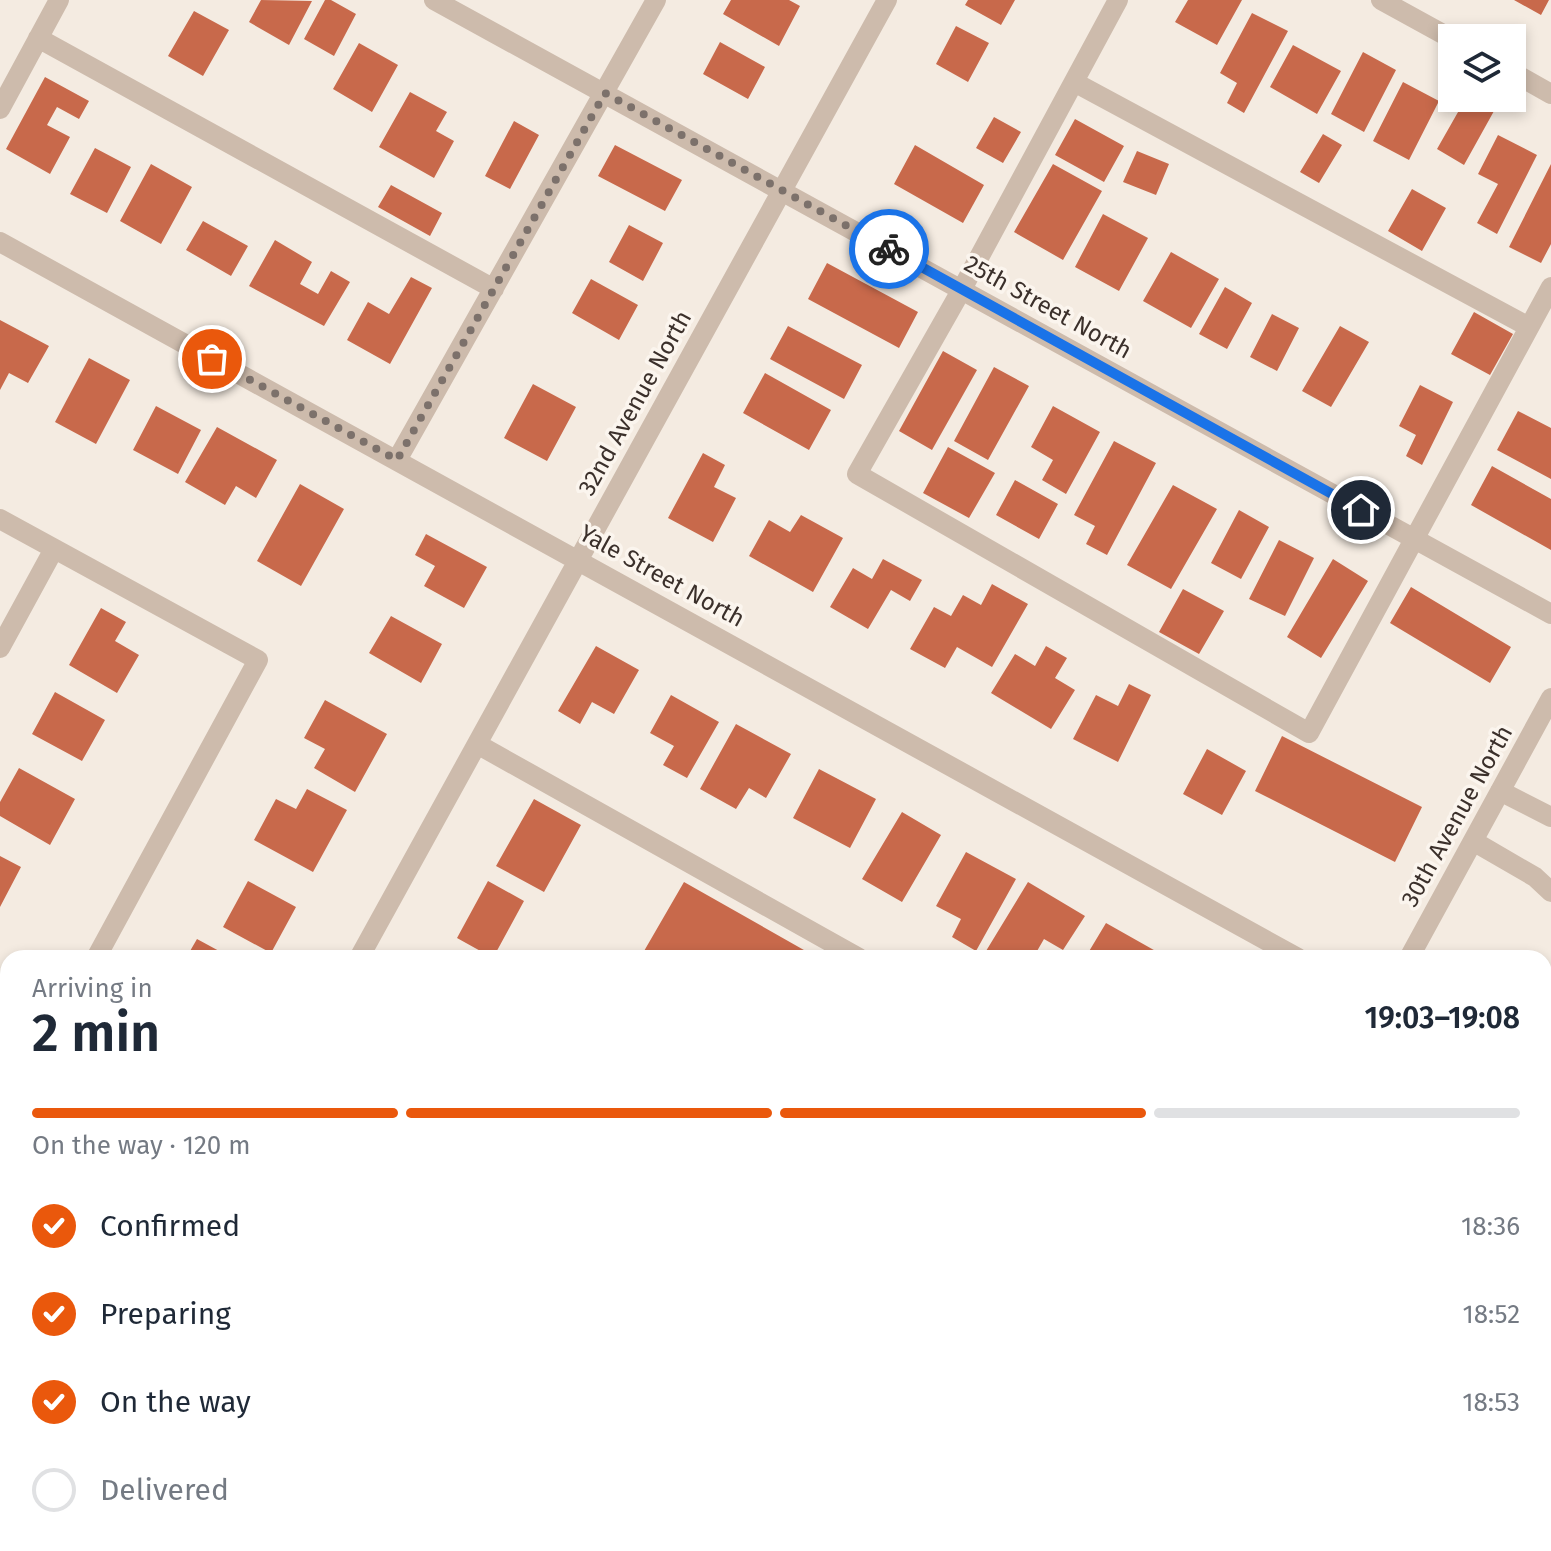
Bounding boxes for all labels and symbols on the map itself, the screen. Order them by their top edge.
courier [849,209,929,289]
street label: 25th Street North [960,249,1136,365]
street label: 32nd Avenue North [573,306,697,500]
pin [178,325,246,393]
pin [1327,476,1395,544]
street label: Yale Street North [575,519,749,633]
street label: 30th Avenue North [1396,720,1518,912]

